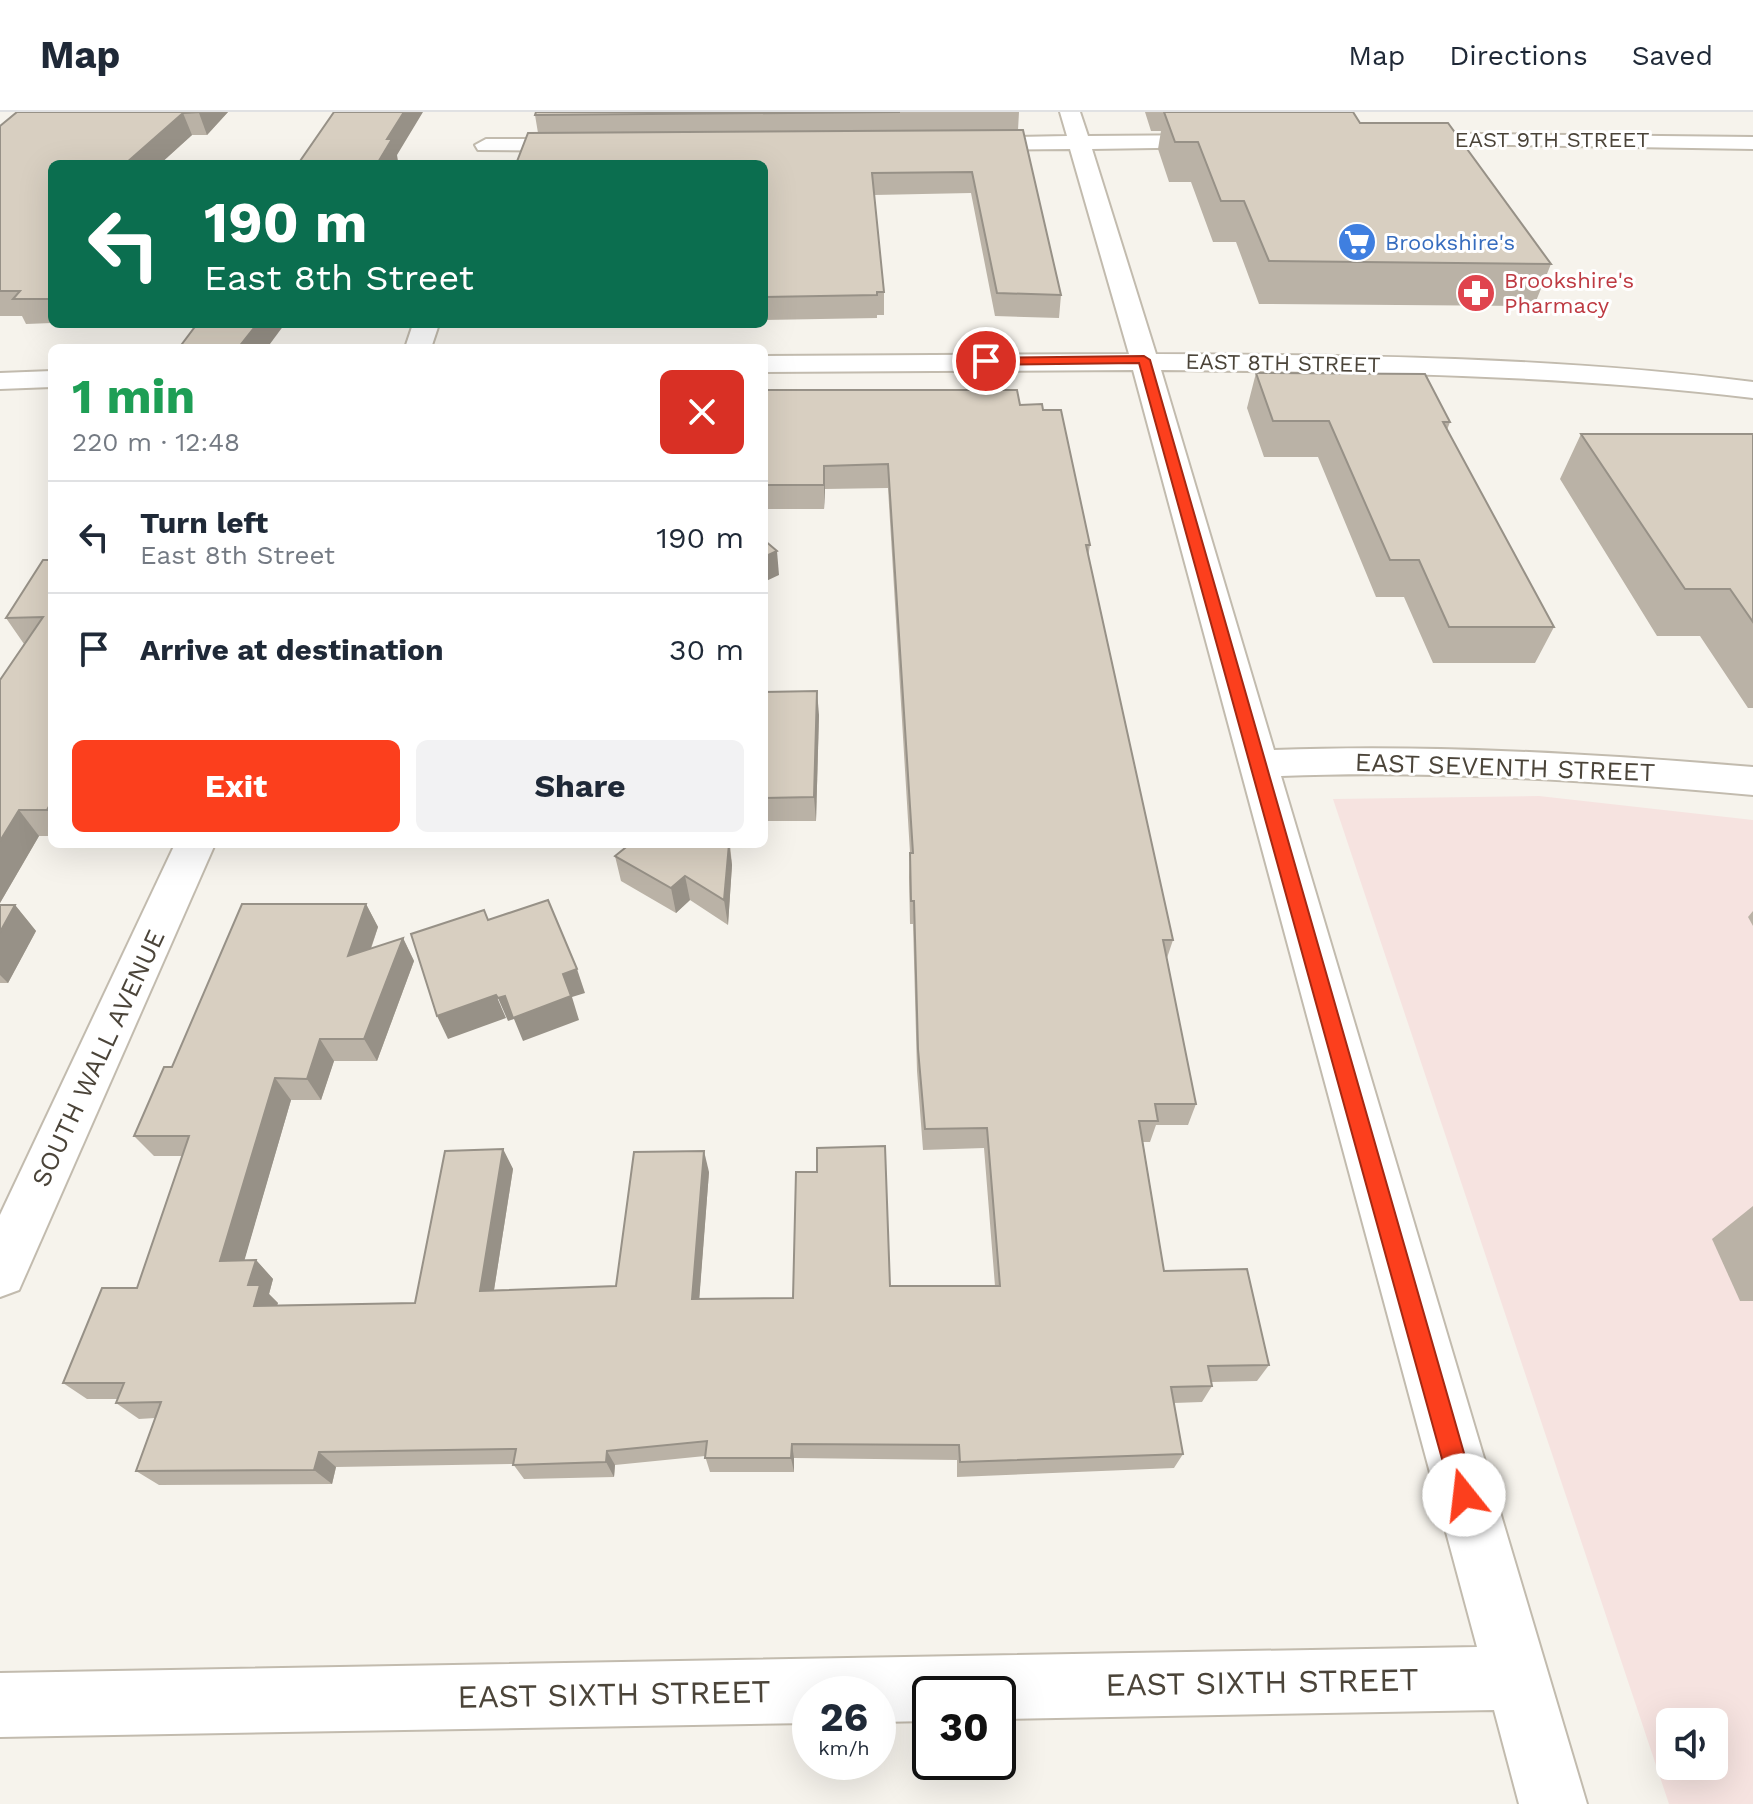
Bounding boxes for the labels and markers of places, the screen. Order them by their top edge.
supermarket icon: Brookshire's [1336,221,1378,263]
place label: Brookshire's [1385,230,1515,255]
place label: Brookshire's Pharmacy [1504,268,1634,318]
pharmacy icon: Brookshire's Pharmacy [1455,272,1497,314]
pin [952,327,1020,395]

